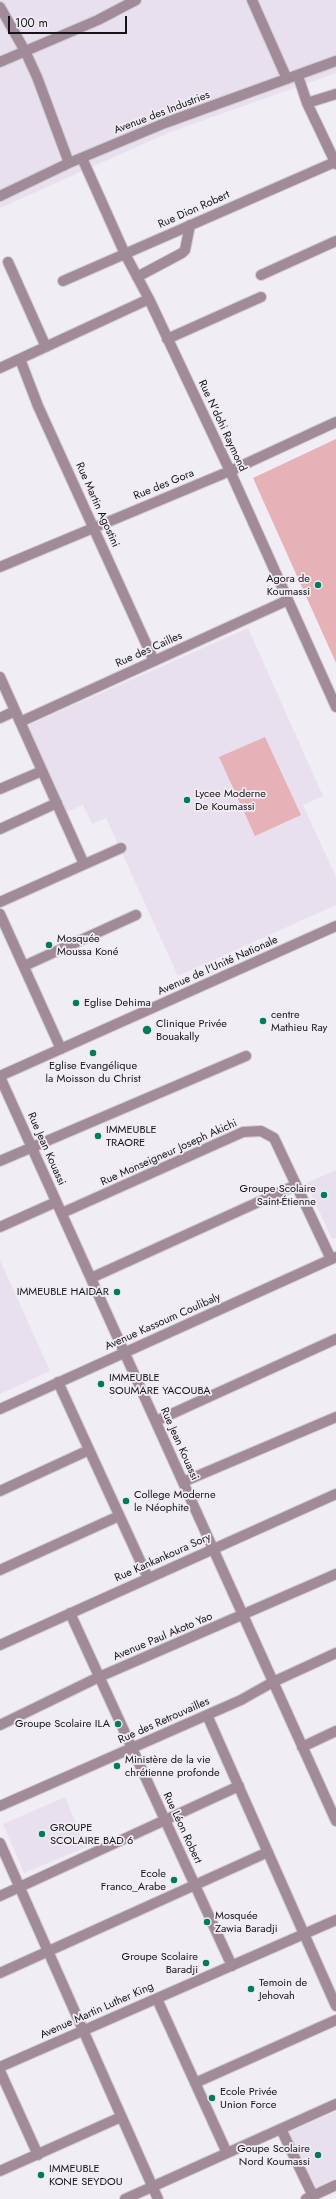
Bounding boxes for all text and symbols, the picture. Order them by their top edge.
scale bar [10,8,129,34]
text: 100 m [15,14,48,32]
street label: Avenue des Industries [112,89,212,137]
street label: Rue Dion Robert [156,188,232,232]
street label: Rue N'dohi Raymond [195,378,249,474]
street label: Rue Martin Agostini [72,460,122,550]
street label: Rue des Gora [132,467,196,503]
place label: Agora de Koumassi [266,572,310,598]
marker: Agora de Koumassi [313,580,323,590]
street label: Rue des Cailles [114,629,184,671]
place label: Lycee Moderne De Koumassi [195,787,266,813]
marker: Lycee Moderne De Koumassi [182,795,192,805]
place label: Mosquée Moussa Koné [57,932,118,958]
street label: Avenue de l'Unité Nationale [156,933,280,999]
marker: Mosquée Moussa Koné [44,940,54,950]
place label: Eglise Dehima [84,996,151,1010]
marker: Eglise Dehima [71,998,81,1008]
place label: centre Mathieu Ray [271,1008,327,1034]
marker: centre Mathieu Ray [258,1016,268,1026]
place label: Clinique Privée Bouakally [156,1017,227,1043]
marker: Clinique Privée Bouakally [141,1024,153,1036]
marker: Eglise Evangélique la Moisson du Christ [88,1048,98,1058]
place label: Eglise Evangélique la Moisson du Christ [45,1059,141,1085]
street label: Rue Jean Kouassi [24,1111,68,1187]
street label: Rue Monseigneur Joseph Akichi [99,1117,239,1189]
place label: IMMEUBLE TRAORE [106,1123,157,1149]
marker: IMMEUBLE TRAORE [93,1131,103,1141]
place label: Groupe Scolaire Saint-Étienne [240,1182,316,1208]
marker: Groupe Scolaire Saint-Étienne [319,1190,329,1200]
place label: IMMEUBLE HAIDAR [17,1285,109,1299]
marker: IMMEUBLE HAIDAR [112,1287,122,1297]
street label: Avenue Kassoum Coulibaly [103,1291,223,1353]
place label: IMMEUBLE SOUMARE YACOUBA [109,1371,211,1397]
marker: IMMEUBLE SOUMARE YACOUBA [96,1379,106,1389]
street label: Rue Jean Kouassi [157,1406,201,1482]
place label: College Moderne le Néophite [134,1488,216,1514]
marker: College Moderne le Néophite [121,1496,131,1506]
street label: Rue Kankankoura Sory [113,1531,213,1585]
street label: Avenue Paul Akoto Yao [111,1610,215,1664]
street label: Rue des Retrouvailles [116,1695,212,1747]
place label: Groupe Scolaire ILA [15,1717,110,1731]
marker: Groupe Scolaire ILA [113,1719,123,1729]
place label: Ministère de la vie chrétienne profonde [125,1753,220,1779]
marker: Ministère de la vie chrétienne profonde [112,1761,122,1771]
street label: Rue Léon Robert [160,1790,204,1866]
place label: GROUPE SCOLAIRE BAD 6 [50,1821,133,1847]
marker: GROUPE SCOLAIRE BAD 6 [37,1829,47,1839]
place label: Ecole Franco_Arabe [101,1867,166,1893]
marker: Ecole Franco_Arabe [169,1875,179,1885]
place label: Mosquée Zawia Baradji [215,1909,278,1935]
marker: Mosquée Zawia Baradji [202,1917,212,1927]
place label: Groupe Scolaire Baradji [122,1950,198,1976]
marker: Groupe Scolaire Baradji [201,1958,211,1968]
place label: Temoin de Jehovah [259,1976,307,2002]
street label: Avenue Martin Luther King [38,1980,156,2042]
marker: Temoin de Jehovah [246,1984,256,1994]
place label: Ecole Privée Union Force [220,2085,277,2111]
marker: Ecole Privée Union Force [207,2093,217,2103]
place label: Goupe Scolaire Nord Koumassi [237,2142,310,2168]
marker: Goupe Scolaire Nord Koumassi [313,2150,323,2160]
place label: IMMEUBLE KONE SEYDOU [49,2162,123,2188]
marker: IMMEUBLE KONE SEYDOU [36,2170,46,2180]

